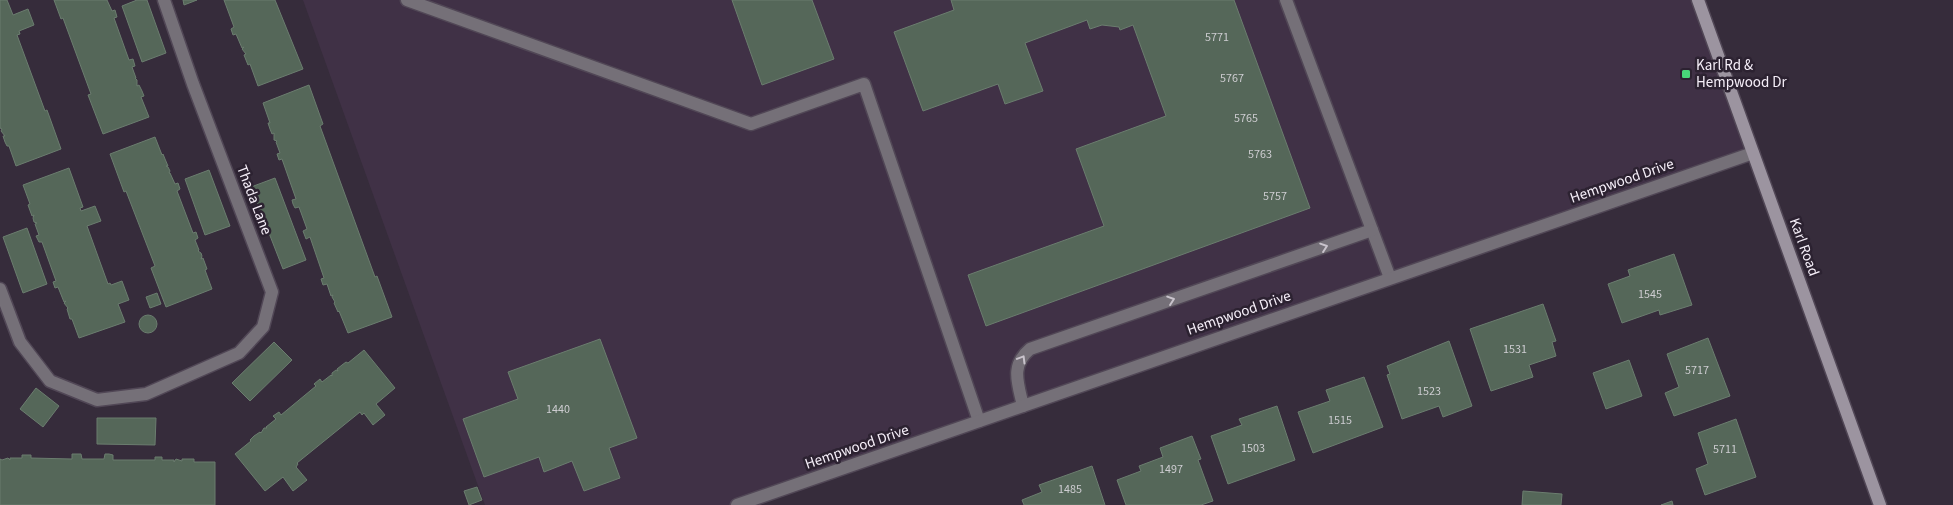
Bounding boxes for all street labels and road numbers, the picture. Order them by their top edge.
street label: Hempwood Drive [1567,153,1677,209]
street label: Thada Lane [231,162,277,238]
street label: Karl Road [1784,215,1824,279]
street label: Hempwood Drive [1184,285,1294,341]
street label: Hempwood Drive [802,419,912,475]

